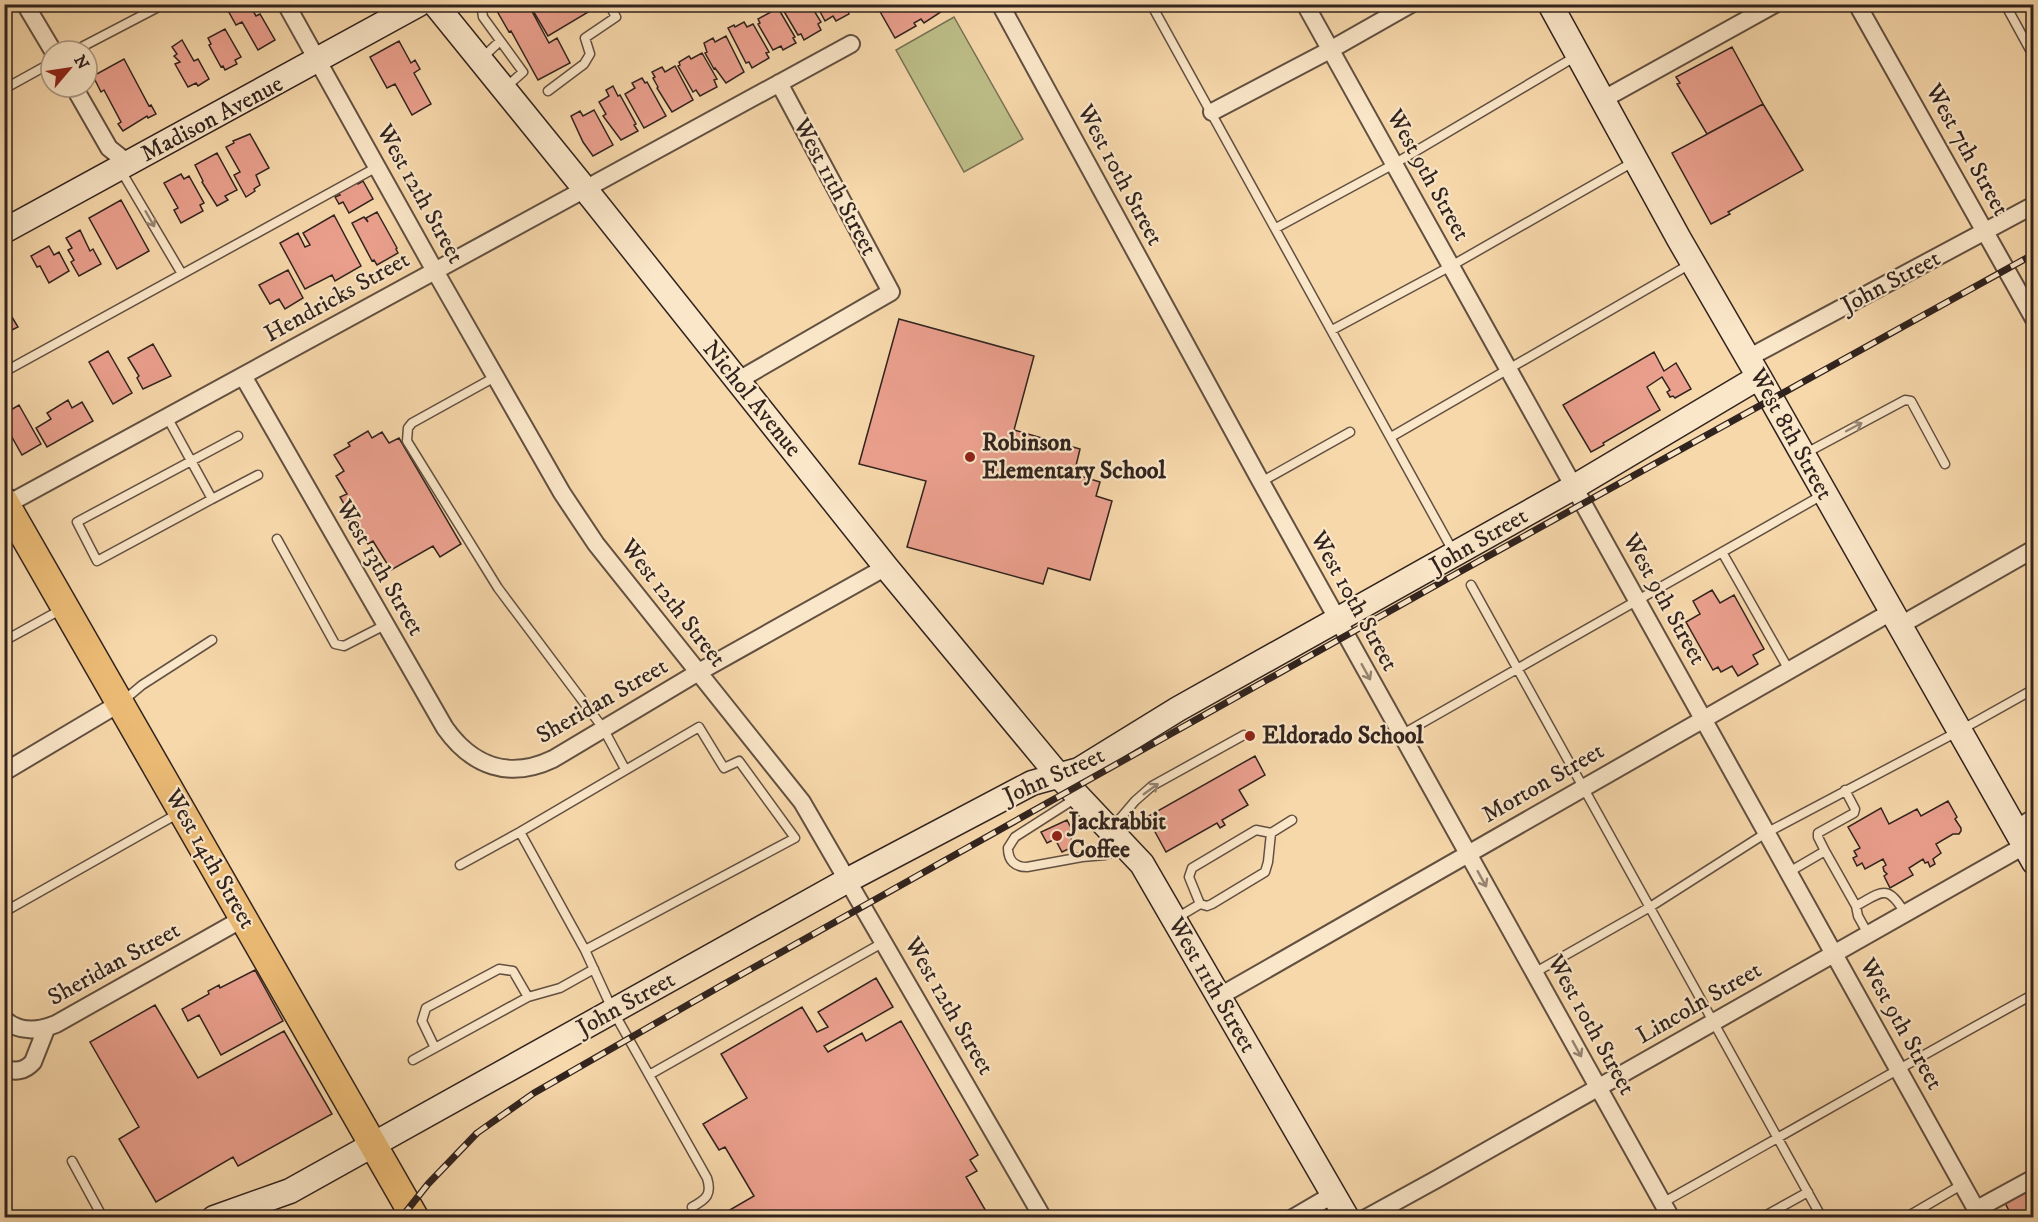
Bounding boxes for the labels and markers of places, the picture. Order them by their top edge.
place label: Robinson Elementary School [982,428,1166,486]
marker: Robinson Elementary School [963,450,977,464]
place label: Eldorado School [1262,721,1424,751]
marker: Eldorado School [1243,729,1257,743]
place label: Jackrabbit Coffee [1066,807,1166,865]
marker: Jackrabbit Coffee [1050,829,1064,843]

